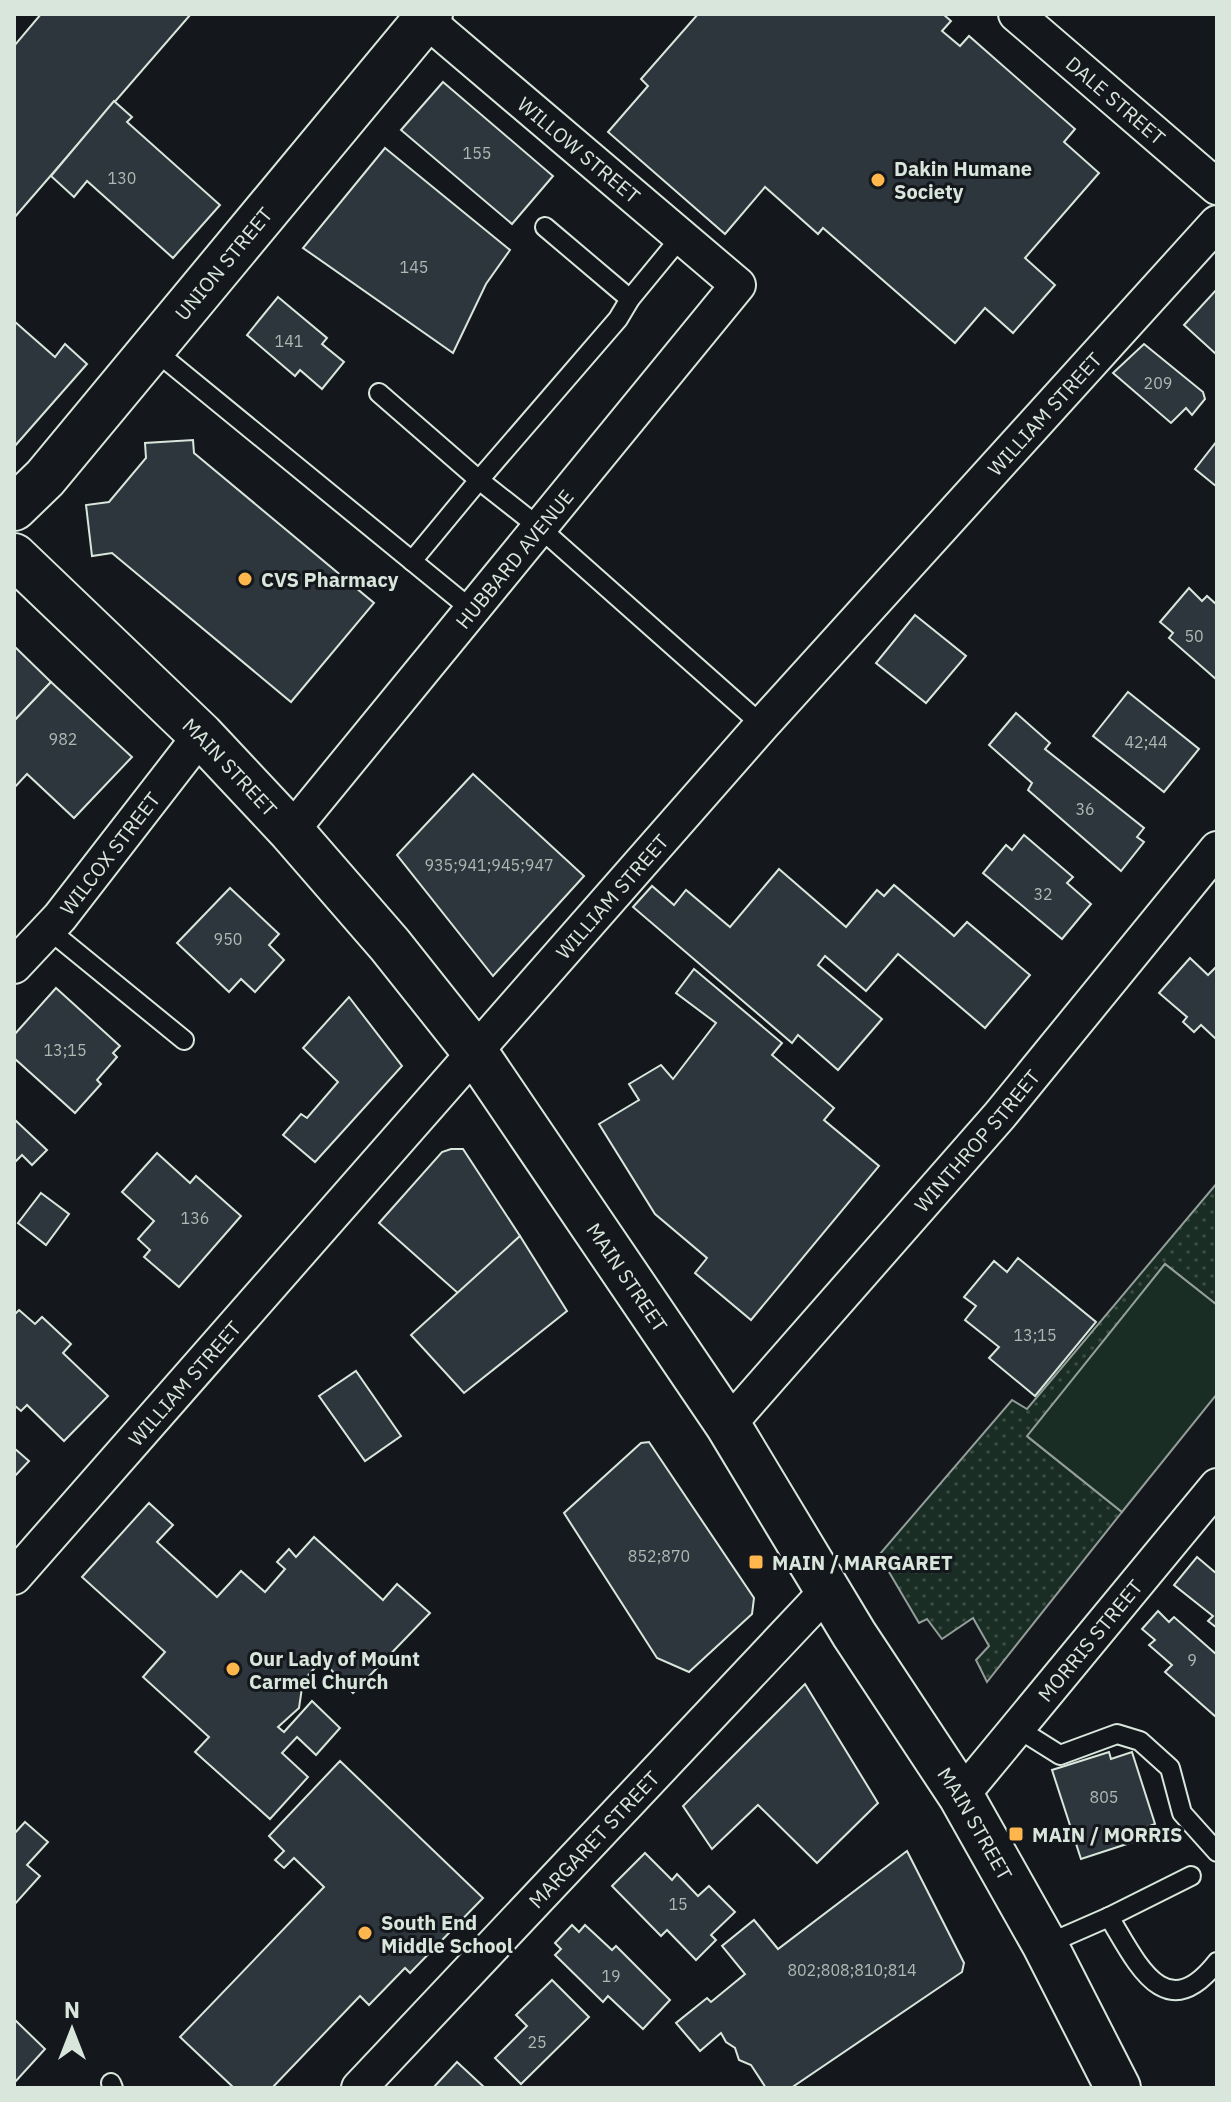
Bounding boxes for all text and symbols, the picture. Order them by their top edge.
street label: DALE STREET [1061,50,1171,150]
street label: WILLOW STREET [512,91,646,209]
house number: 155 [463,143,491,163]
place label: Dakin Humane Society [894,155,1032,205]
house number: 130 [108,168,136,188]
marker: Dakin Humane Society [869,171,887,189]
street label: UNION STREET [168,201,278,326]
house number: 145 [400,257,428,277]
house number: 141 [275,331,303,351]
street label: WILLIAM STREET [981,346,1107,481]
house number: 209 [1144,373,1172,393]
street label: HUBBARD AVENUE [449,483,579,634]
place label: CVS Pharmacy [261,566,399,593]
marker: CVS Pharmacy [236,570,254,588]
house number: 50 [1184,626,1204,646]
street label: MAIN STREET [177,711,284,822]
house number: 982 [49,729,77,749]
house number: 42;44 [1124,732,1168,752]
street label: WILCOX STREET [53,786,166,920]
house number: 36 [1075,799,1095,819]
street label: WILLIAM STREET [549,828,674,964]
house number: 935;941;945;947 [424,855,554,875]
house number: 32 [1033,884,1053,904]
house number: 950 [214,929,242,949]
house number: 13;15 [43,1040,87,1060]
street label: WINTHROP STREET [908,1064,1045,1217]
house number: 136 [181,1208,209,1228]
street label: MAIN STREET [581,1217,674,1337]
street label: WILLIAM STREET [122,1315,247,1451]
house number: 13;15 [1013,1325,1057,1345]
house number: 852;870 [628,1546,690,1566]
place label: MAIN / MARGARET [772,1549,953,1576]
marker: MAIN / MARGARET [747,1553,765,1571]
street label: MORRIS STREET [1031,1573,1148,1707]
place label: Our Lady of Mount Carmel Church [249,1645,420,1695]
house number: 9 [1187,1650,1197,1670]
marker: Our Lady of Mount Carmel Church [224,1660,242,1678]
street label: MAIN STREET [932,1762,1019,1885]
street label: MARGARET STREET [522,1764,665,1914]
house number: 805 [1090,1787,1118,1807]
place label: MAIN / MORRIS [1032,1821,1183,1848]
marker: MAIN / MORRIS [1007,1825,1025,1843]
house number: 15 [668,1894,688,1914]
place label: South End Middle School [381,1909,513,1959]
marker: South End Middle School [356,1924,374,1942]
house number: 802;808;810;814 [787,1960,917,1980]
house number: 19 [601,1966,621,1986]
north arrow [32,1990,112,2070]
text: N [64,1995,80,2024]
house number: 25 [527,2032,547,2052]

